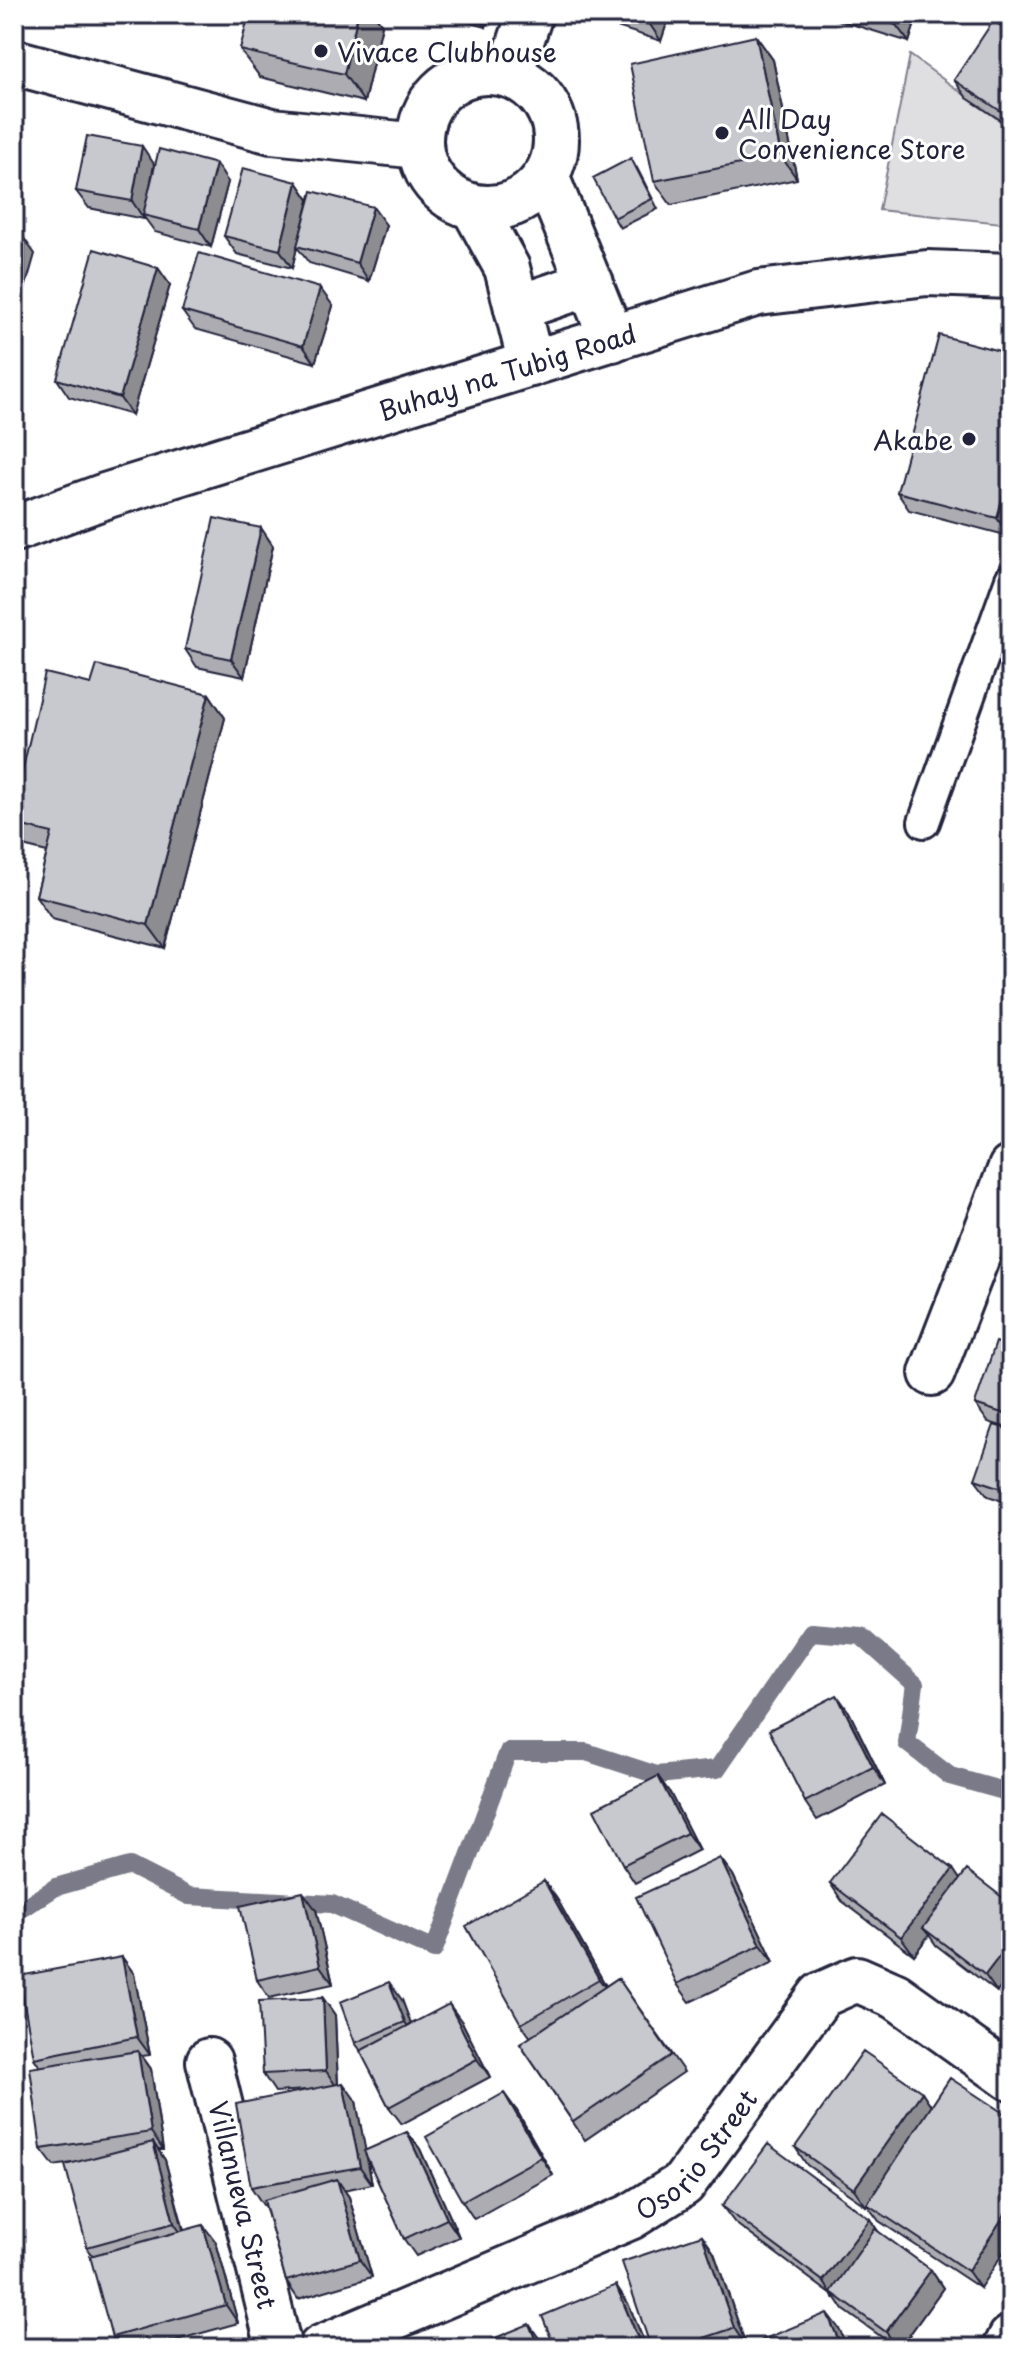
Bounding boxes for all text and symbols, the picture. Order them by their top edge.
place label: Vivace Clubhouse [337,32,557,71]
marker: Vivace Clubhouse [312,42,330,60]
place label: All Day Convenience Store [738,99,965,168]
marker: All Day Convenience Store [713,124,731,142]
street label: Buhay na Tubig Road [374,313,641,429]
place label: Akabe [873,420,953,459]
marker: Akabe [960,430,978,448]
street label: Osorio Street [627,2081,766,2229]
street label: Villanueva Street [200,2097,288,2313]

